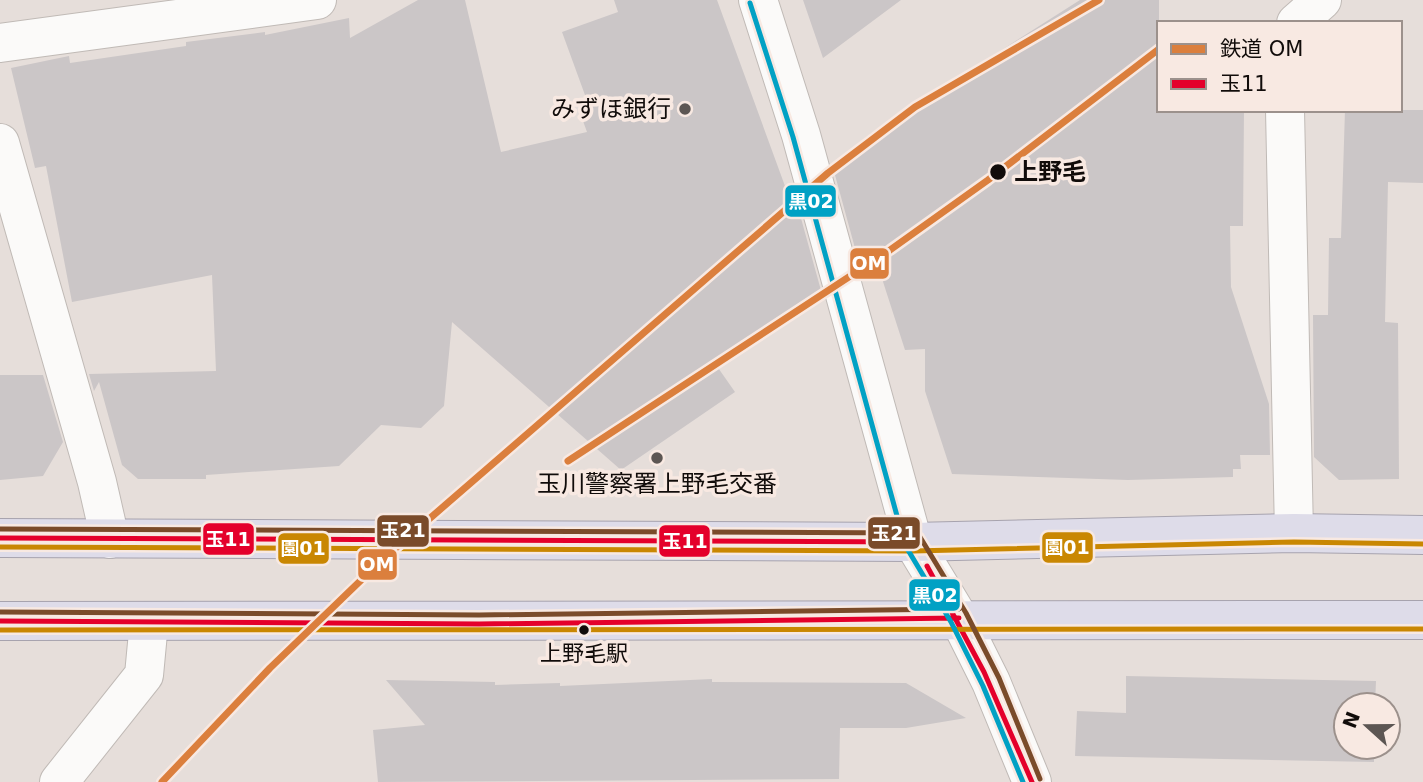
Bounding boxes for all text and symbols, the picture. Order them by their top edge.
legend [1157,21,1402,112]
text: 鉄道 OM [1220,37,1303,61]
text: 玉11 [1220,72,1268,96]
place label: みずほ銀行 [551,95,671,123]
marker: みずほ銀行 [677,101,693,117]
place label: 上野毛 [1014,158,1086,186]
marker: 上野毛 [988,162,1008,182]
line badge: 黒02 [784,184,837,218]
text: 黒02 [788,190,834,212]
line badge: OM [849,247,890,280]
text: OM [851,252,887,274]
marker: 玉川警察署上野毛交番 [649,450,665,466]
place label: 玉川警察署上野毛交番 [537,470,777,498]
line badge: 玉21 [376,514,430,548]
line badge: 玉21 [867,516,921,550]
text: 玉21 [380,519,426,541]
line badge: 玉11 [202,522,255,556]
text: 玉21 [871,522,917,544]
line badge: 玉11 [658,524,711,558]
text: 玉11 [205,528,251,550]
text: 玉11 [662,530,708,552]
line badge: 園01 [1041,531,1094,564]
line badge: 園01 [277,532,330,565]
text: 園01 [1044,536,1090,558]
text: 園01 [280,537,326,559]
line badge: OM [357,548,398,581]
text: OM [359,553,395,575]
line badge: 黒02 [908,578,961,612]
text: 黒02 [912,584,958,606]
marker: 上野毛駅 [577,623,591,637]
place label: 上野毛駅 [540,641,628,666]
north arrow [1332,691,1402,761]
text: N [1338,709,1364,731]

